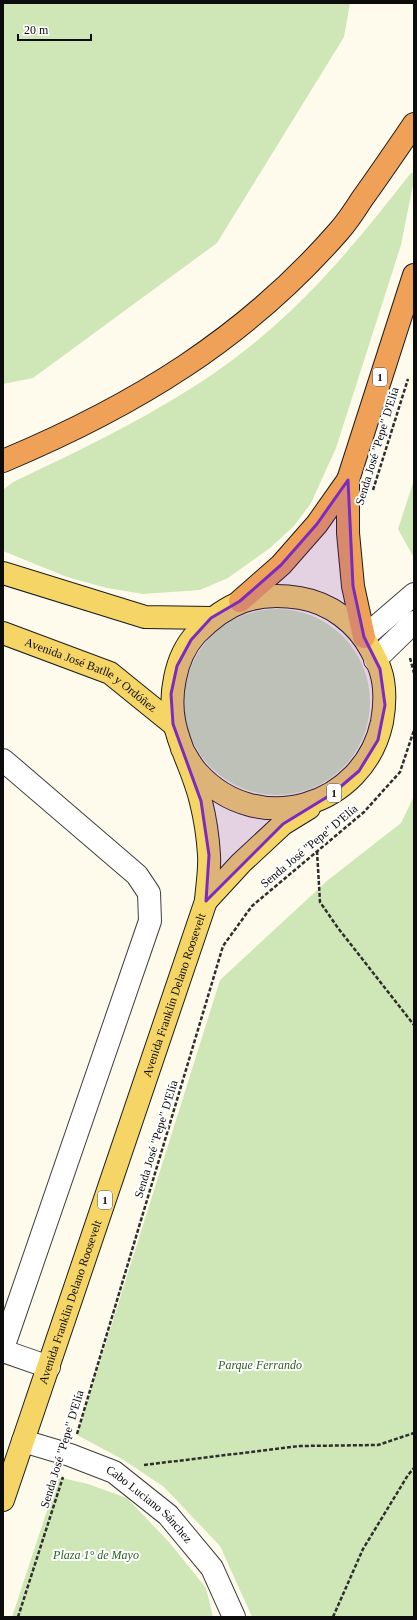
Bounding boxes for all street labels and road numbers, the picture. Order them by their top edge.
road number: 1 [373,368,387,386]
street label: Senda José "Pepe" D'Elía [352,385,402,507]
street label: Avenida José Batlle y Ordóñez [23,635,159,715]
road number: 1 [327,784,341,802]
street label: Senda José "Pepe" D'Elía [258,801,361,891]
street label: Avenida Franklin Delano Roosevelt [140,911,209,1079]
street label: Senda José "Pepe" D'Elía [131,1078,181,1200]
road number: 1 [98,1191,112,1209]
street label: Avenida Franklin Delano Roosevelt [36,1218,105,1386]
street label: Senda José "Pepe" D'Elía [37,1388,87,1510]
street label: Cabo Luciano Sánchez [104,1463,195,1546]

